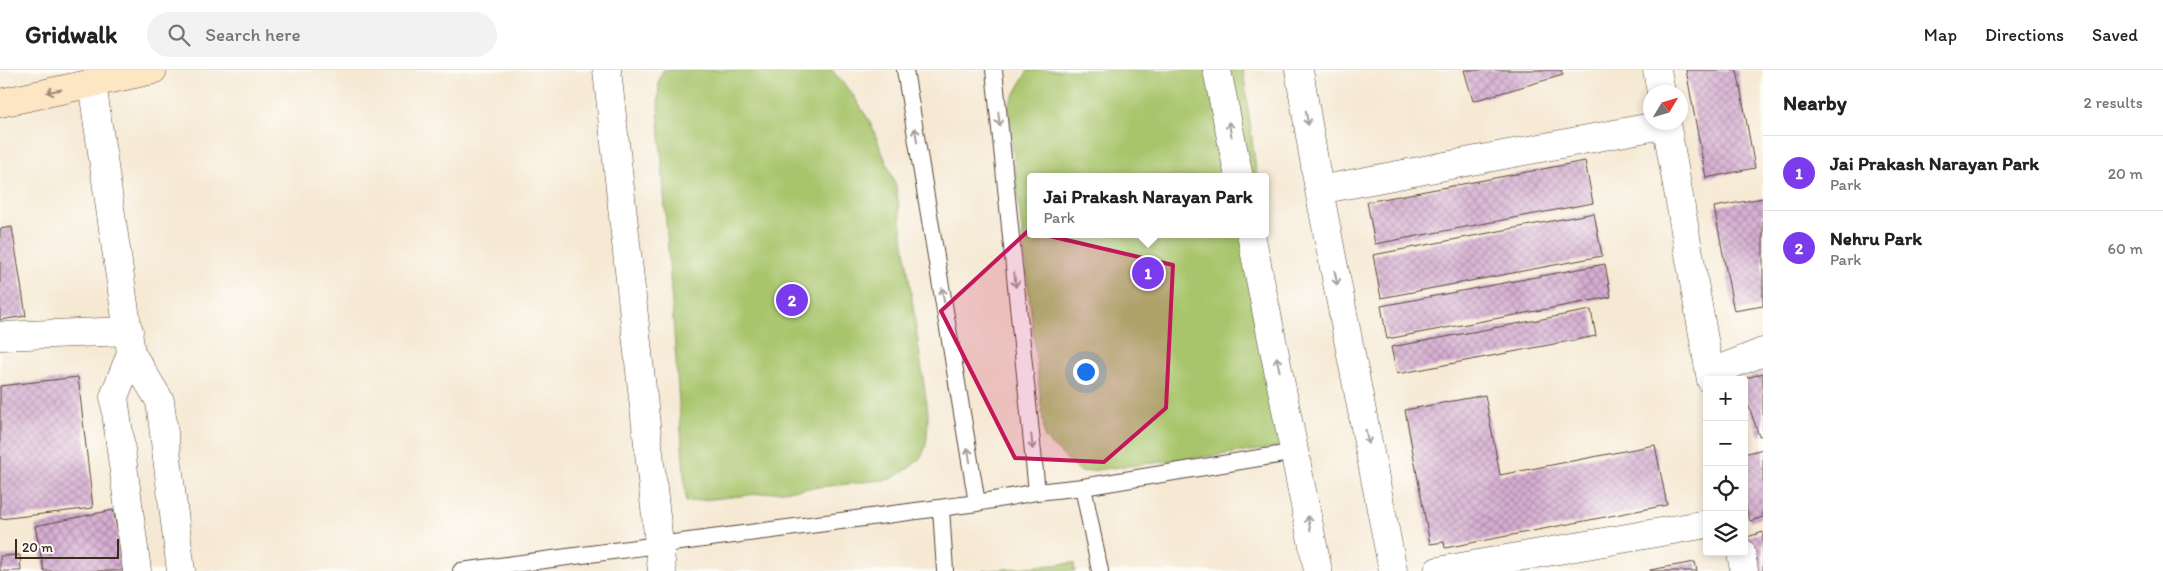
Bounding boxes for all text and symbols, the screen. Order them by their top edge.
search box [147,12,497,57]
text: Gridwalk [25,20,117,49]
icon: search [165,21,193,49]
text: Search here [205,23,301,46]
text: Map [1924,24,1957,46]
text: Directions [1985,24,2064,46]
text: Saved [2092,24,2138,46]
north arrow [1643,85,1688,130]
one-way arrow [46,87,62,96]
text: Nearby [1783,90,1847,115]
text: 2 results [2083,93,2143,112]
one-way arrow [994,110,1004,126]
one-way arrow [1302,110,1312,126]
one-way arrow [1224,121,1234,137]
one-way arrow [910,127,920,143]
text: Jai Prakash Narayan Park [1830,152,2039,175]
text: 1 [1795,164,1803,183]
text: 20 m [2108,164,2143,183]
popup [1027,173,1269,238]
text: Park [1830,175,1861,194]
text: Jai Prakash Narayan Park [1043,185,1253,208]
text: Park [1043,208,1075,227]
text: Nehru Park [1830,227,1922,250]
text: 2 [1795,239,1803,258]
text: 60 m [2108,239,2143,258]
text: Park [1830,250,1861,269]
pin: 1 [1132,254,1164,292]
one-way arrow [1332,269,1342,285]
one-way arrow [1011,272,1020,288]
pin: 2 [776,281,808,319]
one-way arrow [937,287,947,303]
one-way arrow [1272,356,1282,372]
your location [1073,359,1099,385]
map controls [1703,376,1748,556]
button: + [1703,376,1748,421]
button: − [1703,421,1748,466]
one-way arrow [1363,429,1373,445]
one-way arrow [1027,434,1036,450]
one-way arrow [964,448,974,464]
button: locate [1703,466,1748,511]
button: layers [1703,511,1748,556]
one-way arrow [1304,515,1314,531]
scale bar [15,536,119,559]
text: 20 m [22,539,53,556]

